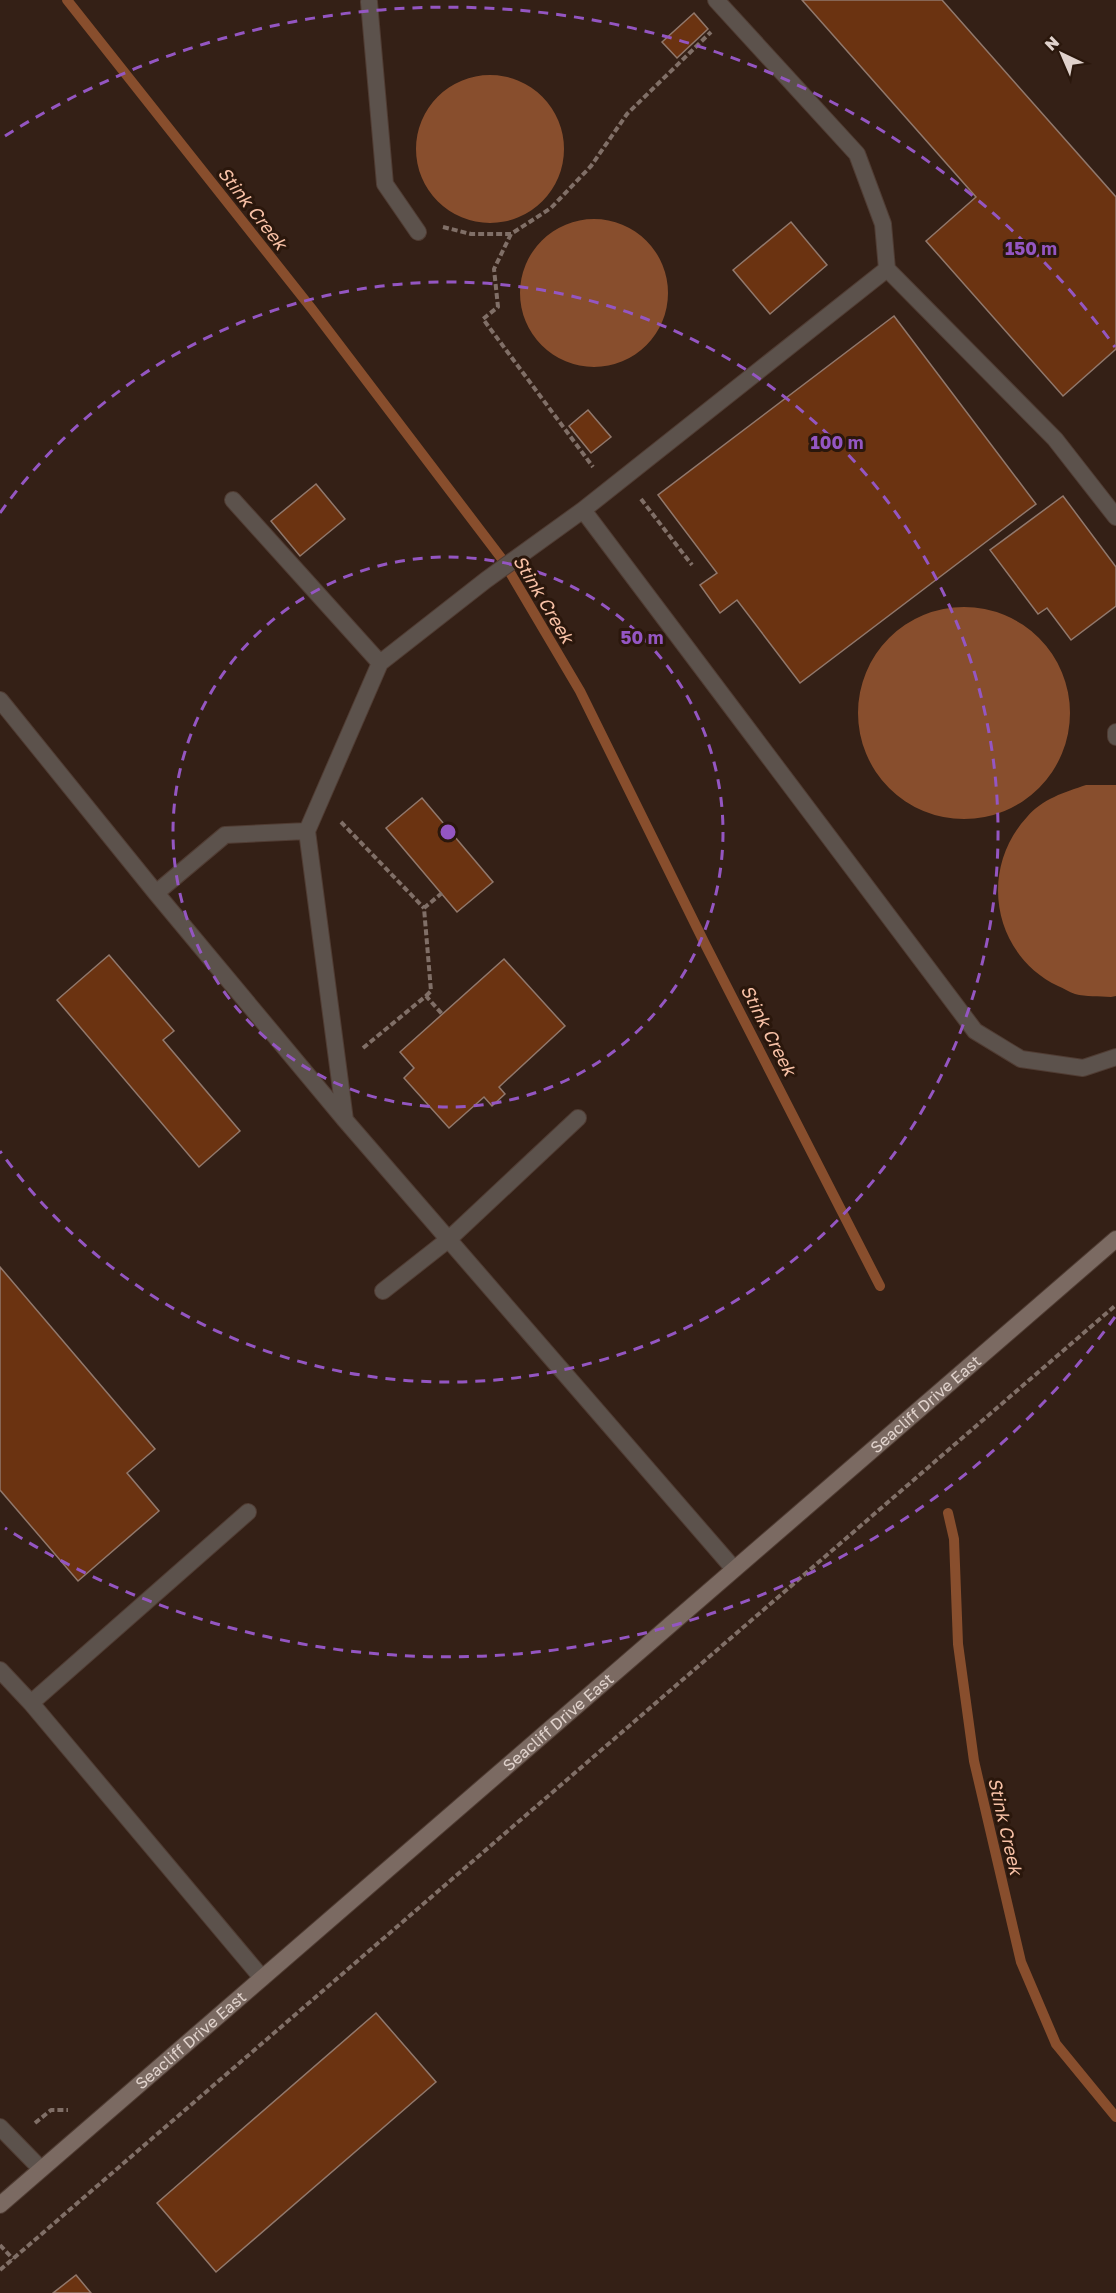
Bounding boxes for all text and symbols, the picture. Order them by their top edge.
north arrow [1032,24,1092,84]
text: N [1040,32,1063,55]
water label: Stink Creek [214,162,293,255]
text: 150 m [1005,237,1057,259]
text: 100 m [811,431,863,453]
water label: Stink Creek [509,551,580,649]
text: 50 m [621,626,663,648]
centre of rings [438,822,458,842]
water label: Stink Creek [737,981,802,1081]
street label: Seacliff Drive East [866,1351,985,1457]
street label: Seacliff Drive East [499,1669,617,1775]
water label: Stink Creek [984,1775,1028,1879]
street label: Seacliff Drive East [131,1987,250,2093]

